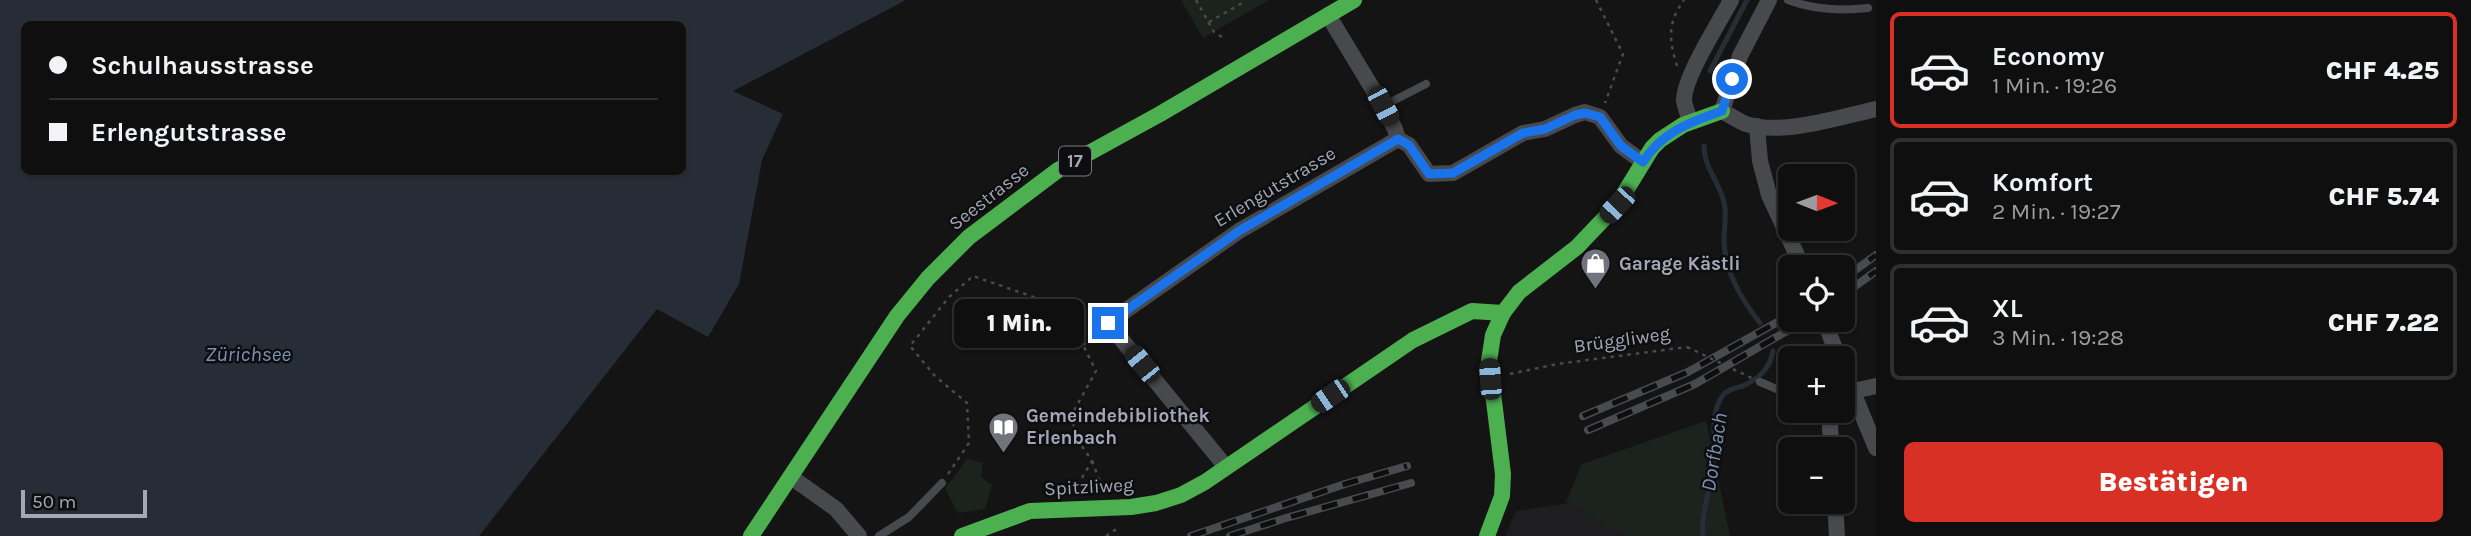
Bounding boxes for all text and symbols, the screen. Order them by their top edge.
icon: car [1908,39,1971,102]
text: Economy [1992,41,2104,72]
text: Schulhausstrasse [91,50,314,81]
text: CHF 4.25 [2326,55,2439,86]
route start [1716,63,1748,95]
text: 1 Min. · 19:26 [1992,72,2117,99]
car [1364,83,1403,129]
text: Erlengutstrasse [91,117,287,148]
street label: Erlengutstrasse [1210,142,1340,232]
road number: 17 [1059,146,1091,176]
street label: Seestrasse [945,159,1033,235]
north arrow [1778,164,1855,242]
map controls [1778,164,1855,514]
icon: car [1908,165,1971,228]
text: Komfort [1992,167,2093,198]
text: CHF 5.74 [2328,181,2439,212]
car [1595,182,1640,228]
text: 2 Min. · 19:27 [1992,198,2121,225]
shop icon: Garage Kästli [1579,247,1613,291]
place label: Garage Kästli [1619,253,1741,275]
button: locate [1778,255,1855,332]
icon: car [1908,291,1971,354]
text: XL [1992,293,2023,324]
callout: 1 Min. [954,298,1084,348]
route end [1092,307,1124,339]
text: CHF 7.22 [2328,307,2439,338]
text: 1 Min. [987,310,1051,337]
street label: Brüggliweg [1573,322,1672,358]
text: 3 Min. · 19:28 [1992,324,2124,351]
car [1121,341,1164,387]
water label: Zürichsee [205,342,291,366]
button: + [1778,346,1855,423]
car [1479,357,1502,401]
car [1307,376,1354,416]
place label: Gemeindebibliothek Erlenbach [1026,405,1210,449]
library icon: Gemeindebibliothek Erlenbach [986,410,1020,454]
water label: Dorfbach [1696,411,1732,493]
button: − [1778,437,1855,514]
button: Bestätigen [1904,442,2443,522]
street label: Spitzliweg [1044,474,1135,500]
scale bar [21,487,147,519]
text: 50 m [32,491,76,513]

